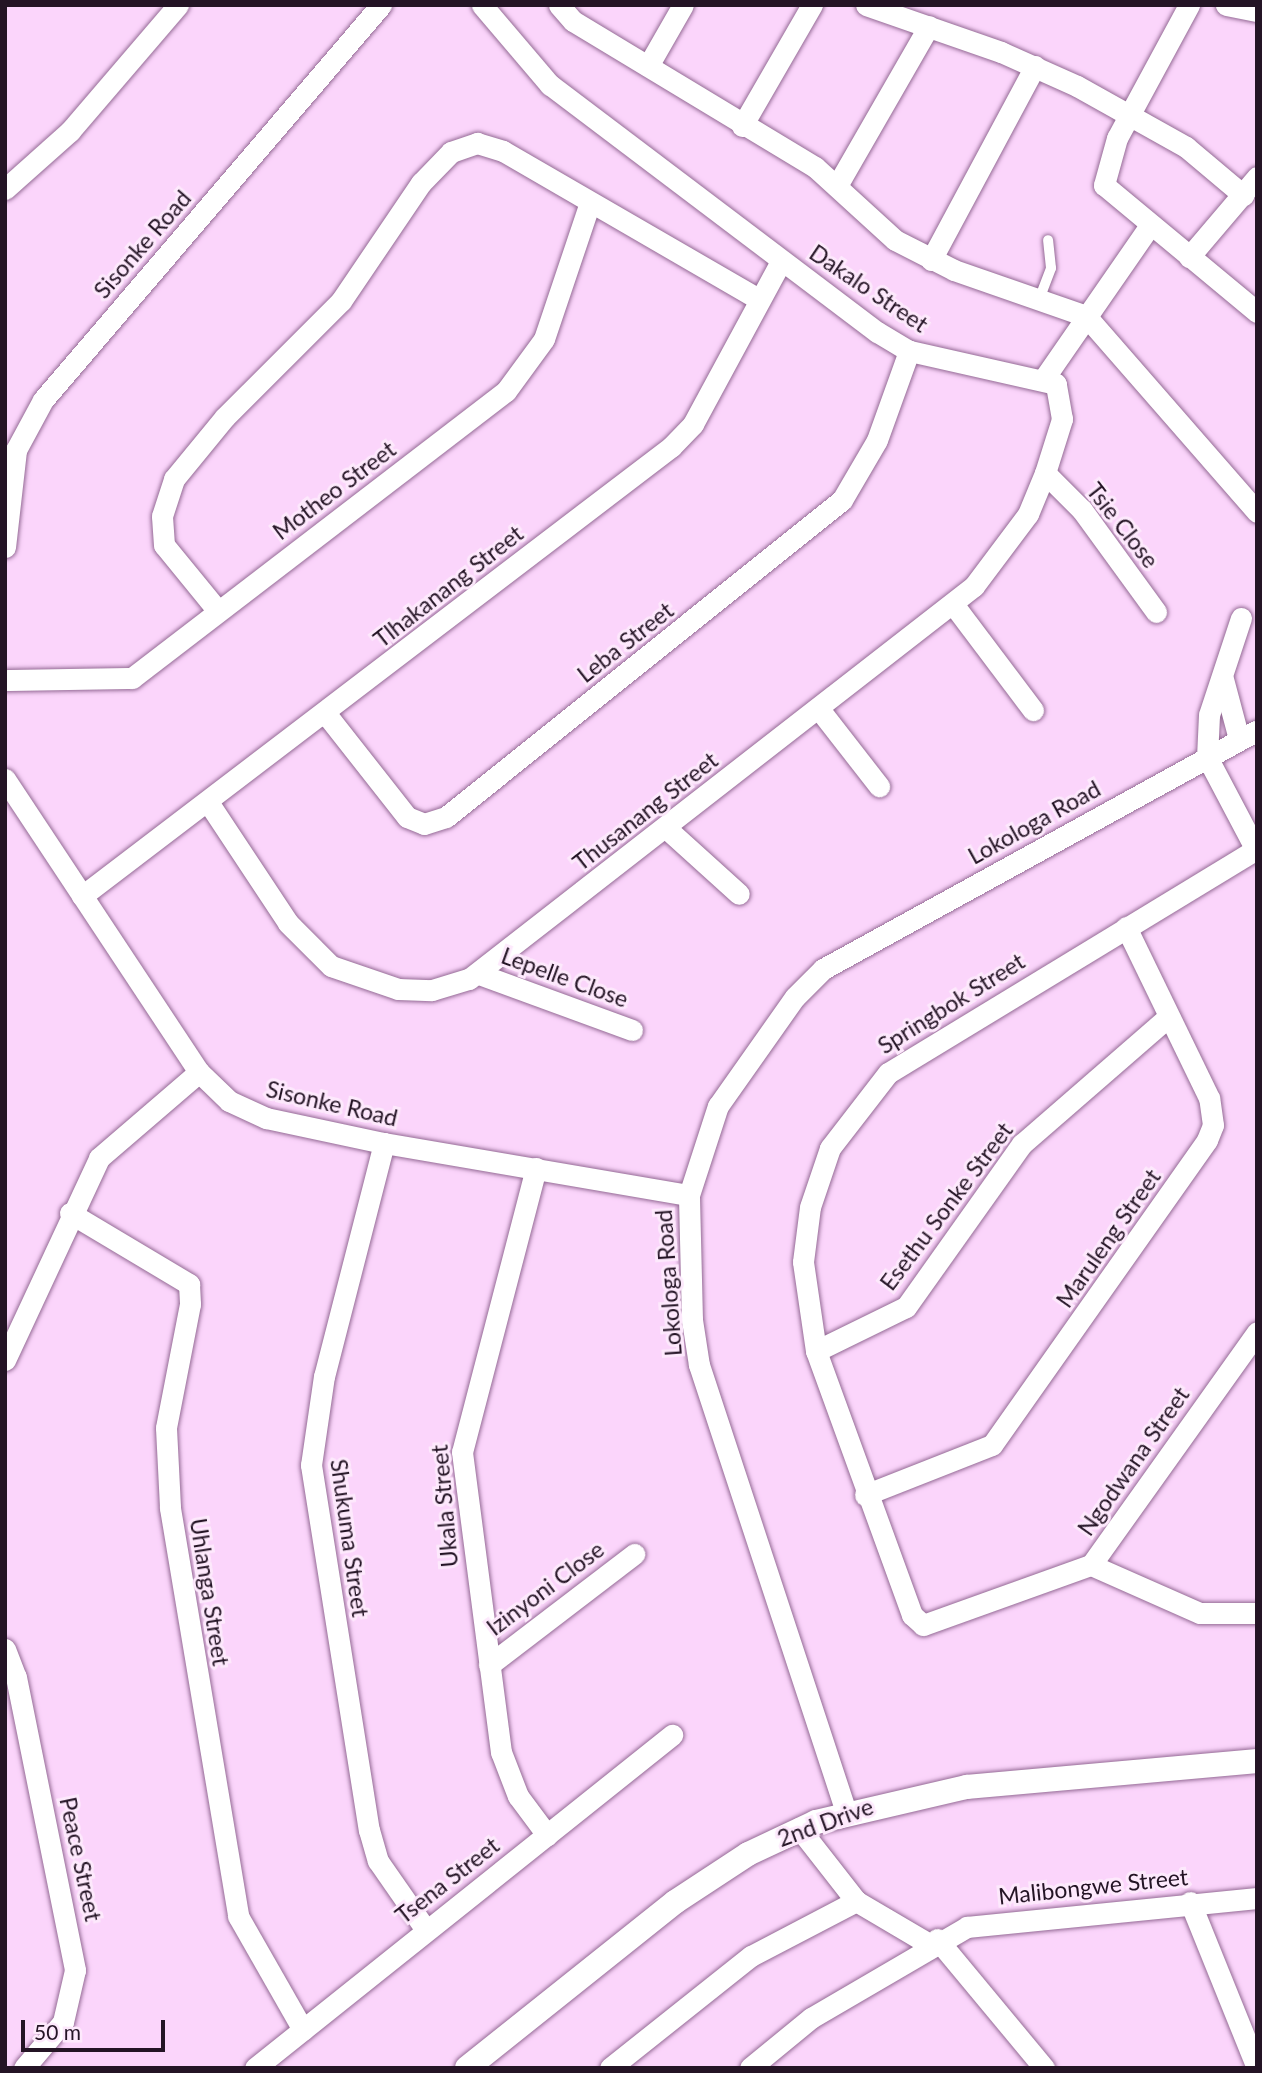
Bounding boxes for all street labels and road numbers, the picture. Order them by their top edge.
street label: Sisonke Road [88,184,196,304]
street label: Dakalo Street [805,238,933,338]
street label: Motheo Street [267,435,401,545]
street label: Tsie Close [1081,477,1165,573]
street label: Tlhakanang Street [368,519,528,653]
street label: Leba Street [572,596,678,688]
street label: Thusanang Street [567,746,723,876]
street label: Lokologa Road [963,774,1105,870]
street label: Lepelle Close [498,941,632,1013]
street label: Springbok Street [873,947,1029,1059]
street label: Sisonke Road [264,1075,400,1131]
street label: Esethu Sonke Street [874,1117,1018,1295]
street label: Maruleng Street [1050,1164,1166,1312]
street label: Lokologa Road [649,1209,687,1357]
street label: Ngodwana Street [1072,1381,1194,1541]
street label: Ukala Street [425,1443,463,1569]
street label: Shukuma Street [325,1457,375,1619]
street label: Uhlanga Street [185,1516,235,1668]
street label: Izinyoni Close [481,1535,609,1641]
street label: 2nd Drive [773,1792,877,1852]
street label: Peace Street [54,1794,108,1924]
street label: Tsena Street [390,1831,504,1929]
street label: Malibongwe Street [997,1862,1189,1910]

